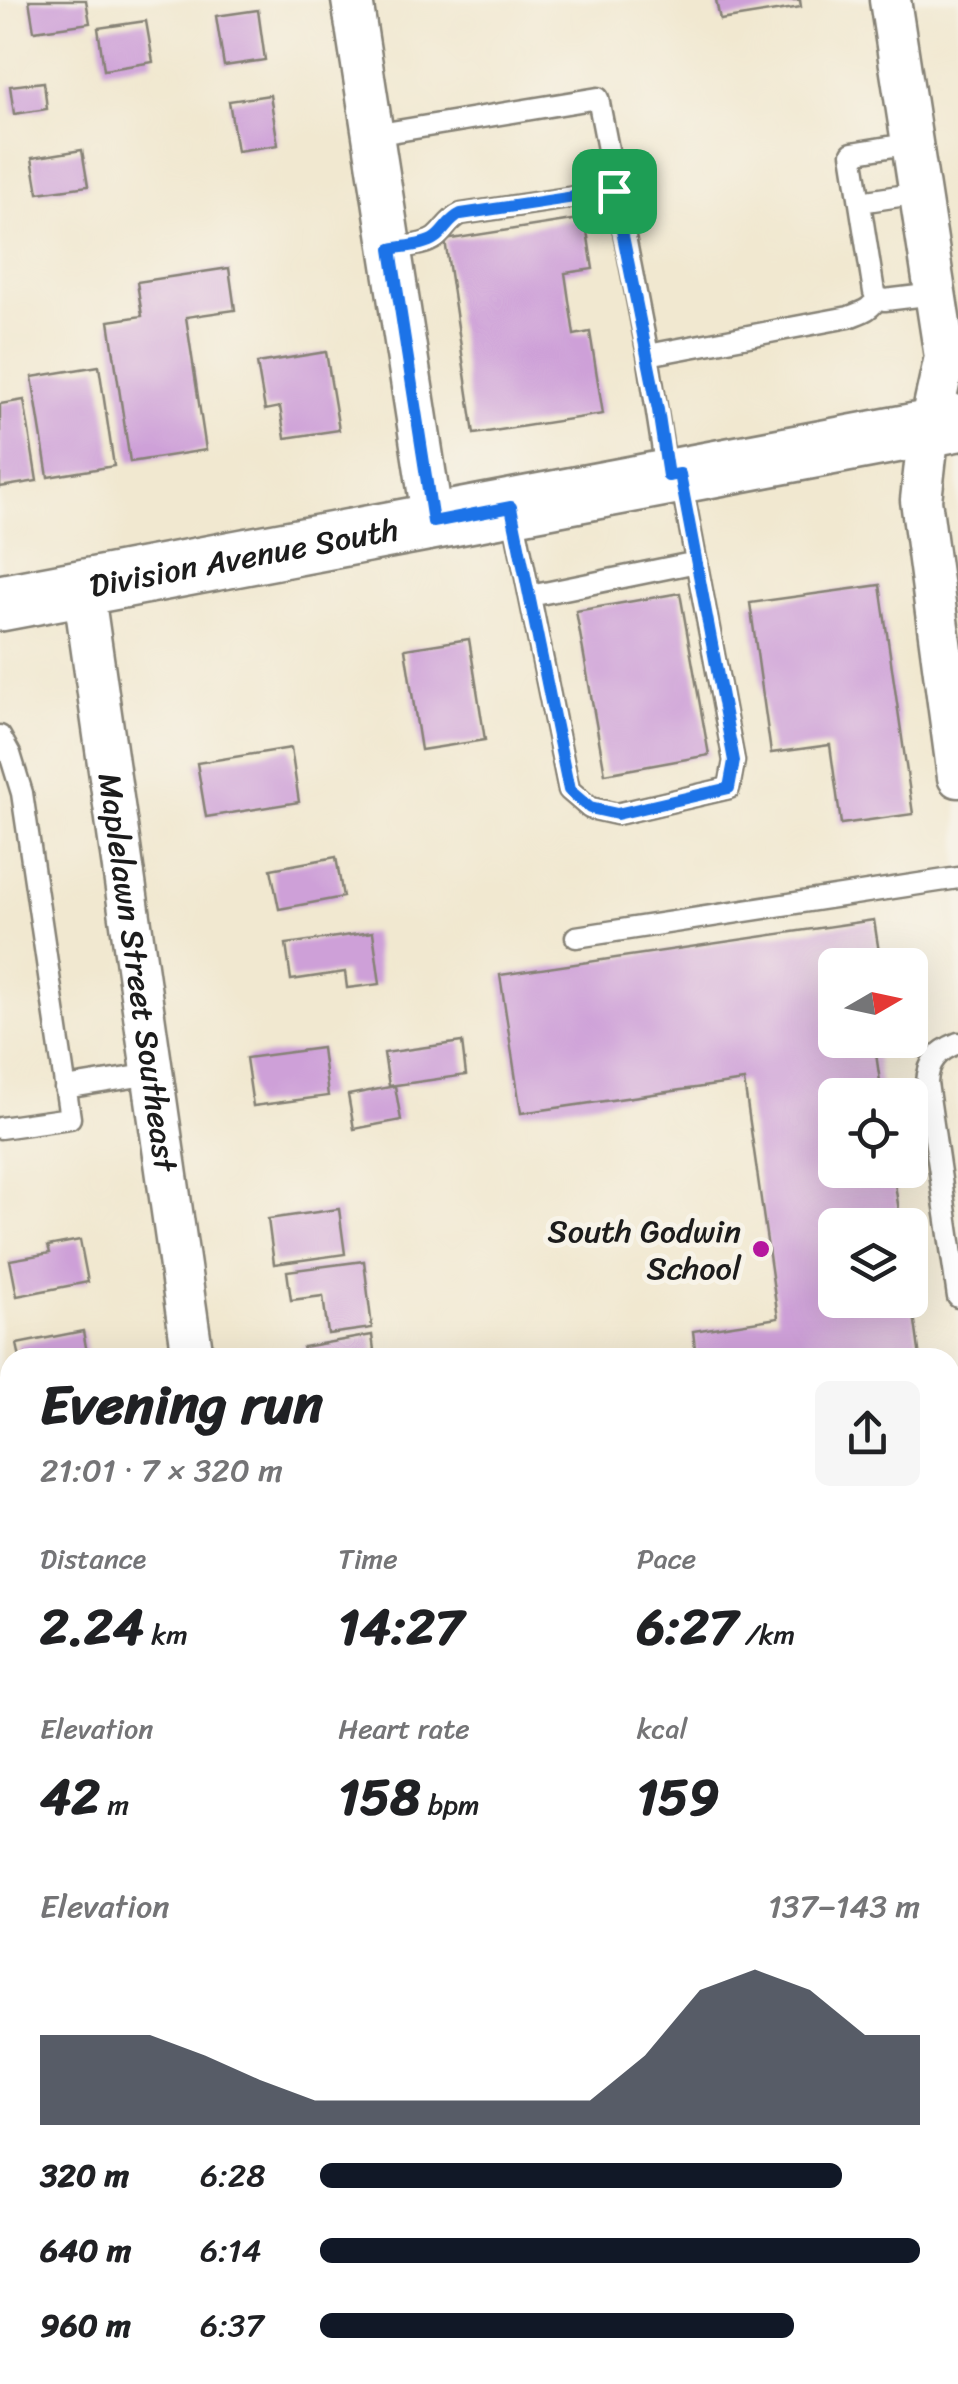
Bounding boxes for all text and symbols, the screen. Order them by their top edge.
pin [572,149,657,234]
icon: arrive [587,164,642,219]
street label: Division Avenue South [85,501,403,615]
street label: Maplelawn Street Southeast [81,769,194,1176]
north arrow [818,948,928,1058]
map controls [818,948,928,1318]
button: locate [818,1078,928,1188]
place label: South Godwin School [548,1203,742,1297]
button: layers [818,1208,928,1318]
marker: South Godwin School [750,1238,772,1260]
text: Evening run [40,1356,323,1453]
button: share [815,1381,920,1486]
text: 21:01 · 7 × 320 m [40,1442,283,1499]
text: Distance [40,1534,146,1583]
text: Time [338,1534,398,1583]
text: Pace [637,1534,696,1583]
text: 2.24 [40,1583,144,1672]
text: 14:27 [338,1583,464,1672]
text: 6:27 [637,1583,738,1672]
text: km [144,1610,188,1659]
text: /km [738,1610,795,1659]
text: Elevation [40,1704,153,1753]
text: Heart rate [338,1704,470,1753]
text: kcal [637,1704,688,1753]
text: 42 [40,1753,100,1842]
text: 158 [338,1753,420,1842]
text: 159 [637,1753,719,1842]
text: m [100,1780,129,1829]
text: bpm [420,1780,479,1829]
text: Elevation [40,1878,170,1935]
text: 137–143 m [768,1878,920,1935]
text: 320 m [40,2147,129,2204]
text: 6:28 [200,2147,266,2204]
text: 640 m [40,2222,131,2279]
text: 6:14 [200,2222,262,2279]
text: 960 m [40,2297,131,2354]
text: 6:37 [200,2297,264,2354]

